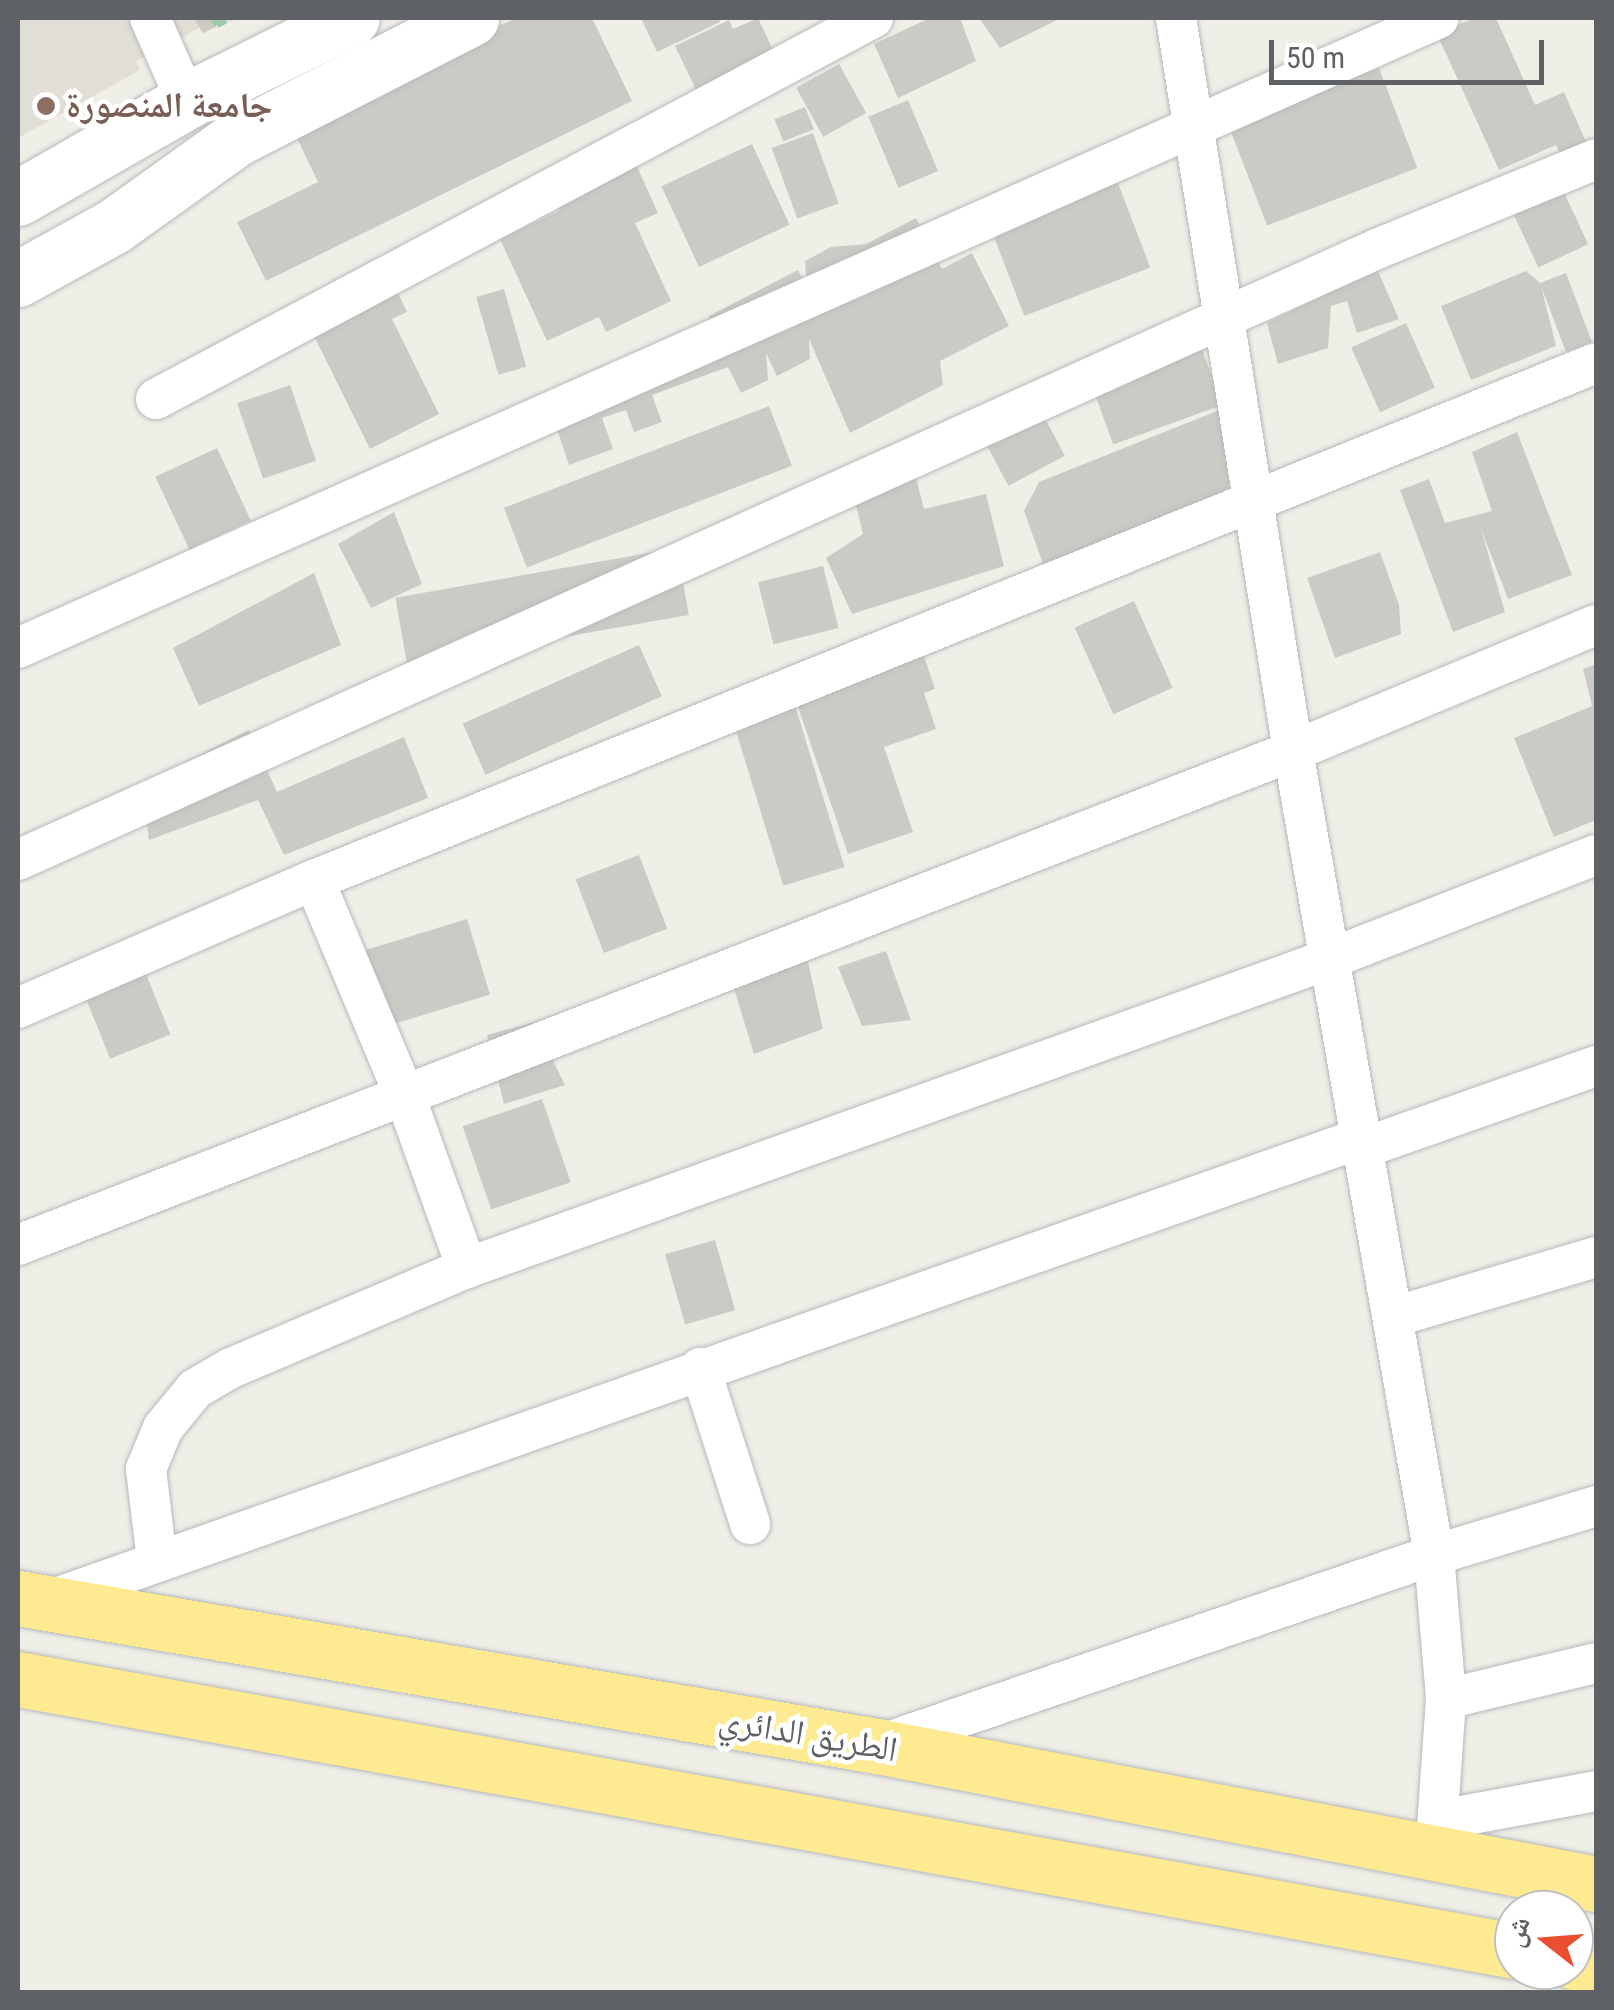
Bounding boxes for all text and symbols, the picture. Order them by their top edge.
scale bar [1274,20,1549,82]
text: 50 m [1286,40,1345,75]
place label: جامعة المنصورة [66,85,272,127]
marker: جامعة المنصورة [35,95,57,117]
street label: الطريق الدائري [715,1699,901,1771]
north arrow [1494,1890,1594,1990]
text: ش [1497,1913,1537,1951]

